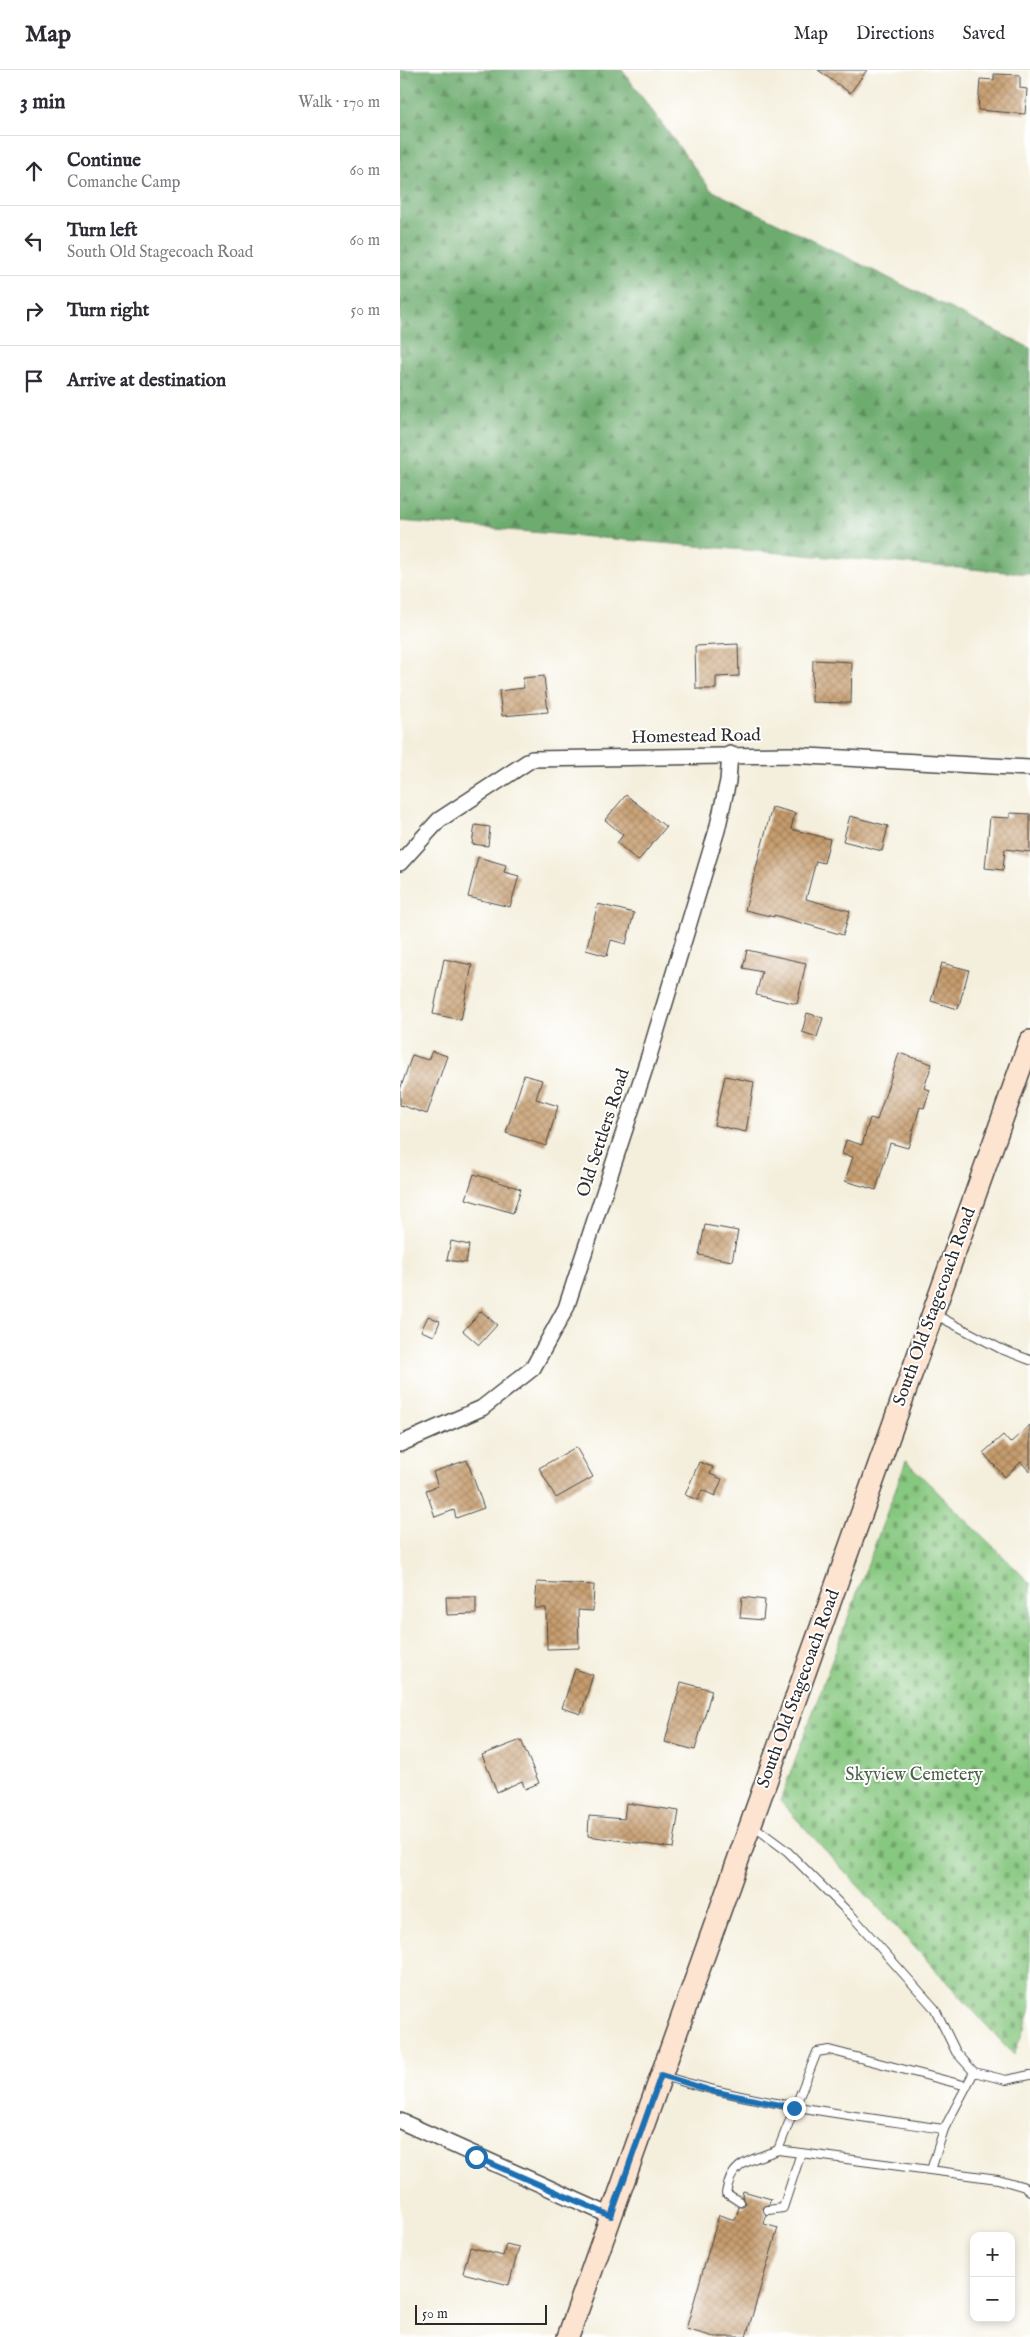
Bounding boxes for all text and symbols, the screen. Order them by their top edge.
text: Map [25,19,71,50]
text: Map [794,23,828,46]
text: Directions [856,23,934,46]
text: Saved [962,23,1005,46]
text: 3 min [20,89,65,116]
text: Walk · 170 m [298,93,380,113]
text: Continue [67,149,141,173]
icon: ahead [20,157,48,185]
text: 60 m [350,161,380,181]
text: Comanche Camp [67,173,180,193]
text: Turn left [67,219,138,243]
icon: left [20,227,48,255]
text: 60 m [350,231,380,251]
text: South Old Stagecoach Road [67,243,253,263]
icon: right [20,297,48,325]
text: Turn right [67,299,149,323]
text: 50 m [351,301,380,321]
icon: arrive [20,367,48,395]
text: Arrive at destination [67,369,226,393]
street label: Homestead Road [631,724,761,750]
street label: Old Settlers Road [572,1065,636,1200]
street label: South Old Stagecoach Road [888,1204,982,1409]
street label: South Old Stagecoach Road [752,1586,846,1791]
park label: Skyview Cemetery [845,1764,983,1787]
route end [783,2097,806,2120]
route start [465,2146,488,2169]
map controls [970,2232,1015,2322]
button: + [970,2232,1015,2277]
button: − [970,2277,1015,2322]
scale bar [415,2302,548,2325]
text: 50 m [422,2305,448,2323]

